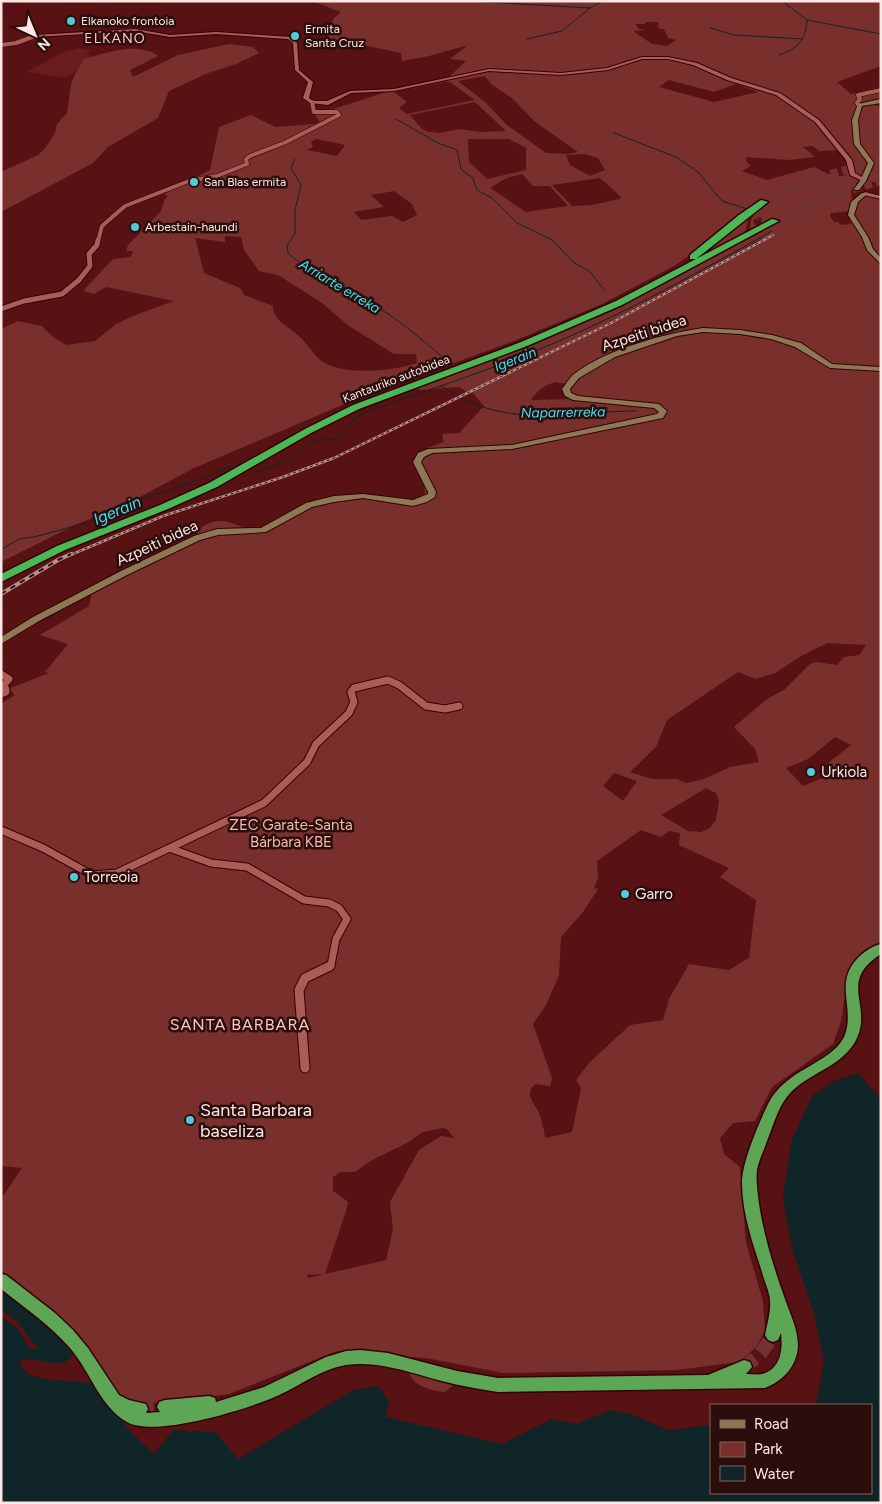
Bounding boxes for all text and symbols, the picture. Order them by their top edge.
north arrow [10,10,60,60]
place label: Elkanoko frontoia [81,14,174,28]
marker: Elkanoko frontoia [65,15,77,27]
place label: Ermita Santa Cruz [305,22,364,50]
district label: ELKANO [84,30,146,47]
marker: Ermita Santa Cruz [289,30,301,42]
text: N [34,34,53,54]
place label: San Blas ermita [204,175,286,189]
marker: San Blas ermita [188,176,200,188]
place label: Arbestain-haundi [145,220,238,234]
marker: Arbestain-haundi [129,221,141,233]
water label: Arriarte erreka [295,255,383,317]
street label: Azpeiti bidea [599,311,689,355]
water label: Igerain [492,343,539,376]
street label: Kantauriko autobidea [340,352,452,406]
water label: Naparrerreka [520,403,606,422]
water label: Igerain [90,492,144,529]
street label: Azpeiti bidea [113,516,201,570]
place label: Urkiola [821,763,867,781]
marker: Urkiola [805,766,817,778]
park label: ZEC Garate-Santa Bárbara KBE [229,816,353,851]
place label: Torreoia [84,868,138,886]
marker: Torreoia [68,871,80,883]
place label: Garro [635,885,673,903]
marker: Garro [619,888,631,900]
district label: SANTA BARBARA [170,1015,310,1034]
place label: Santa Barbara baseliza [200,1099,312,1142]
marker: Santa Barbara baseliza [184,1114,196,1126]
legend [710,1404,872,1494]
text: Road [754,1415,789,1433]
text: Park [754,1440,783,1458]
text: Water [754,1465,794,1483]

